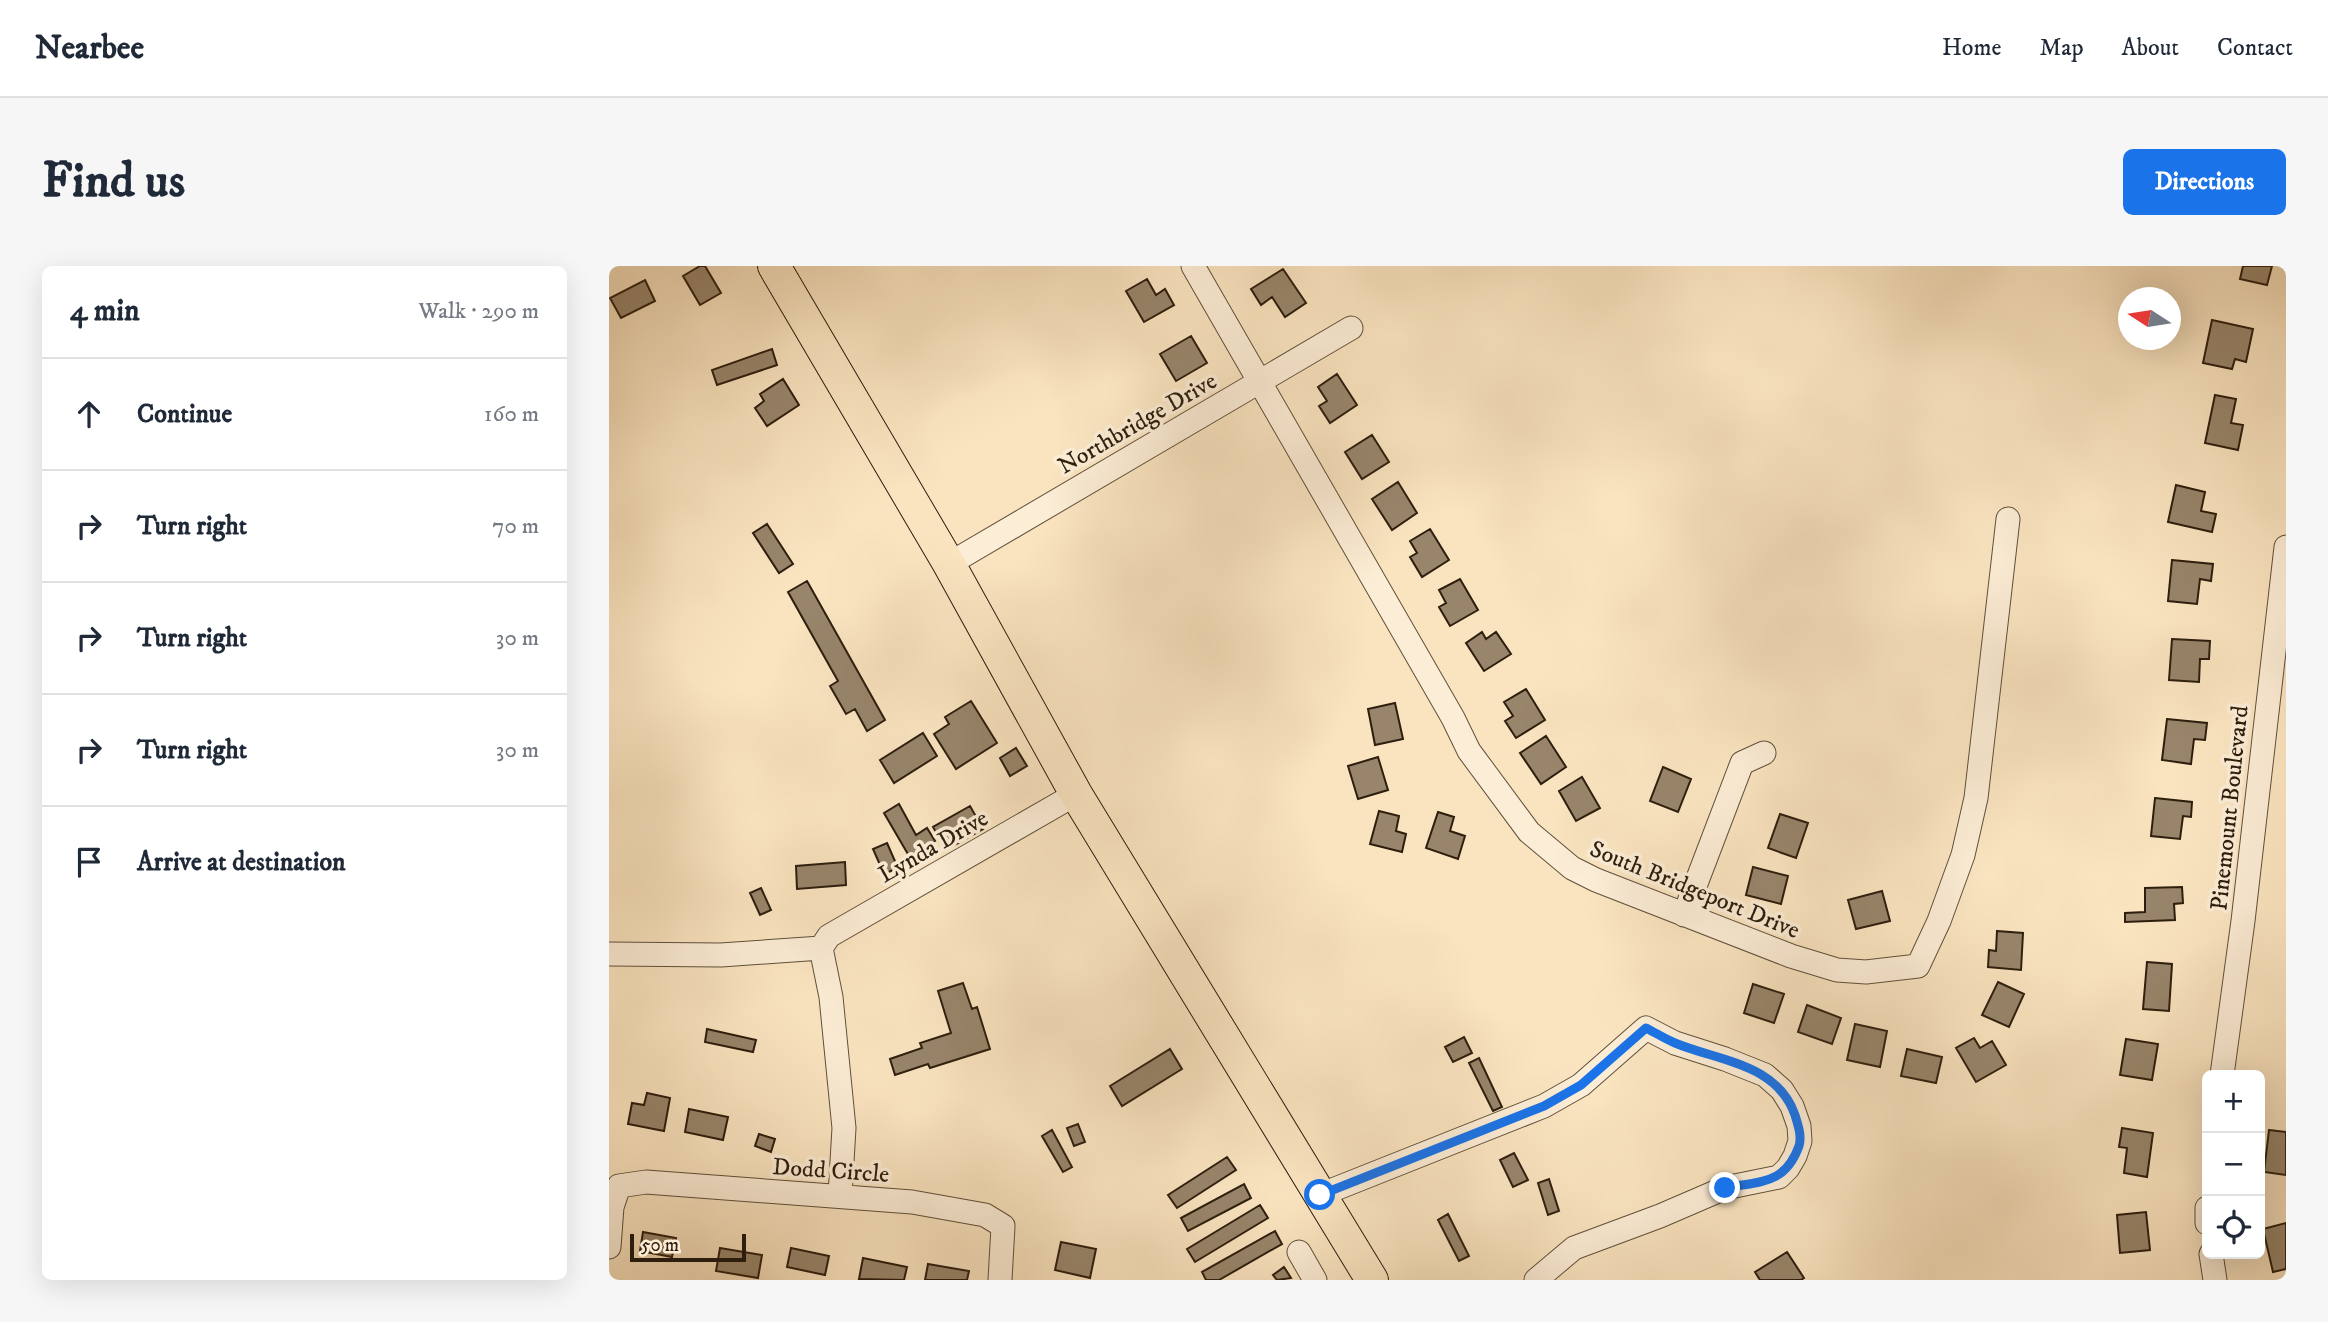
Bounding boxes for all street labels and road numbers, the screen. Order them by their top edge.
street label: Northbridge Drive [1053,366,1222,481]
street label: Pinemount Boulevard [2204,704,2256,912]
street label: Lynda Drive [873,803,994,890]
street label: South Bridgeport Drive [1585,834,1804,946]
street label: Dodd Circle [772,1152,890,1190]

